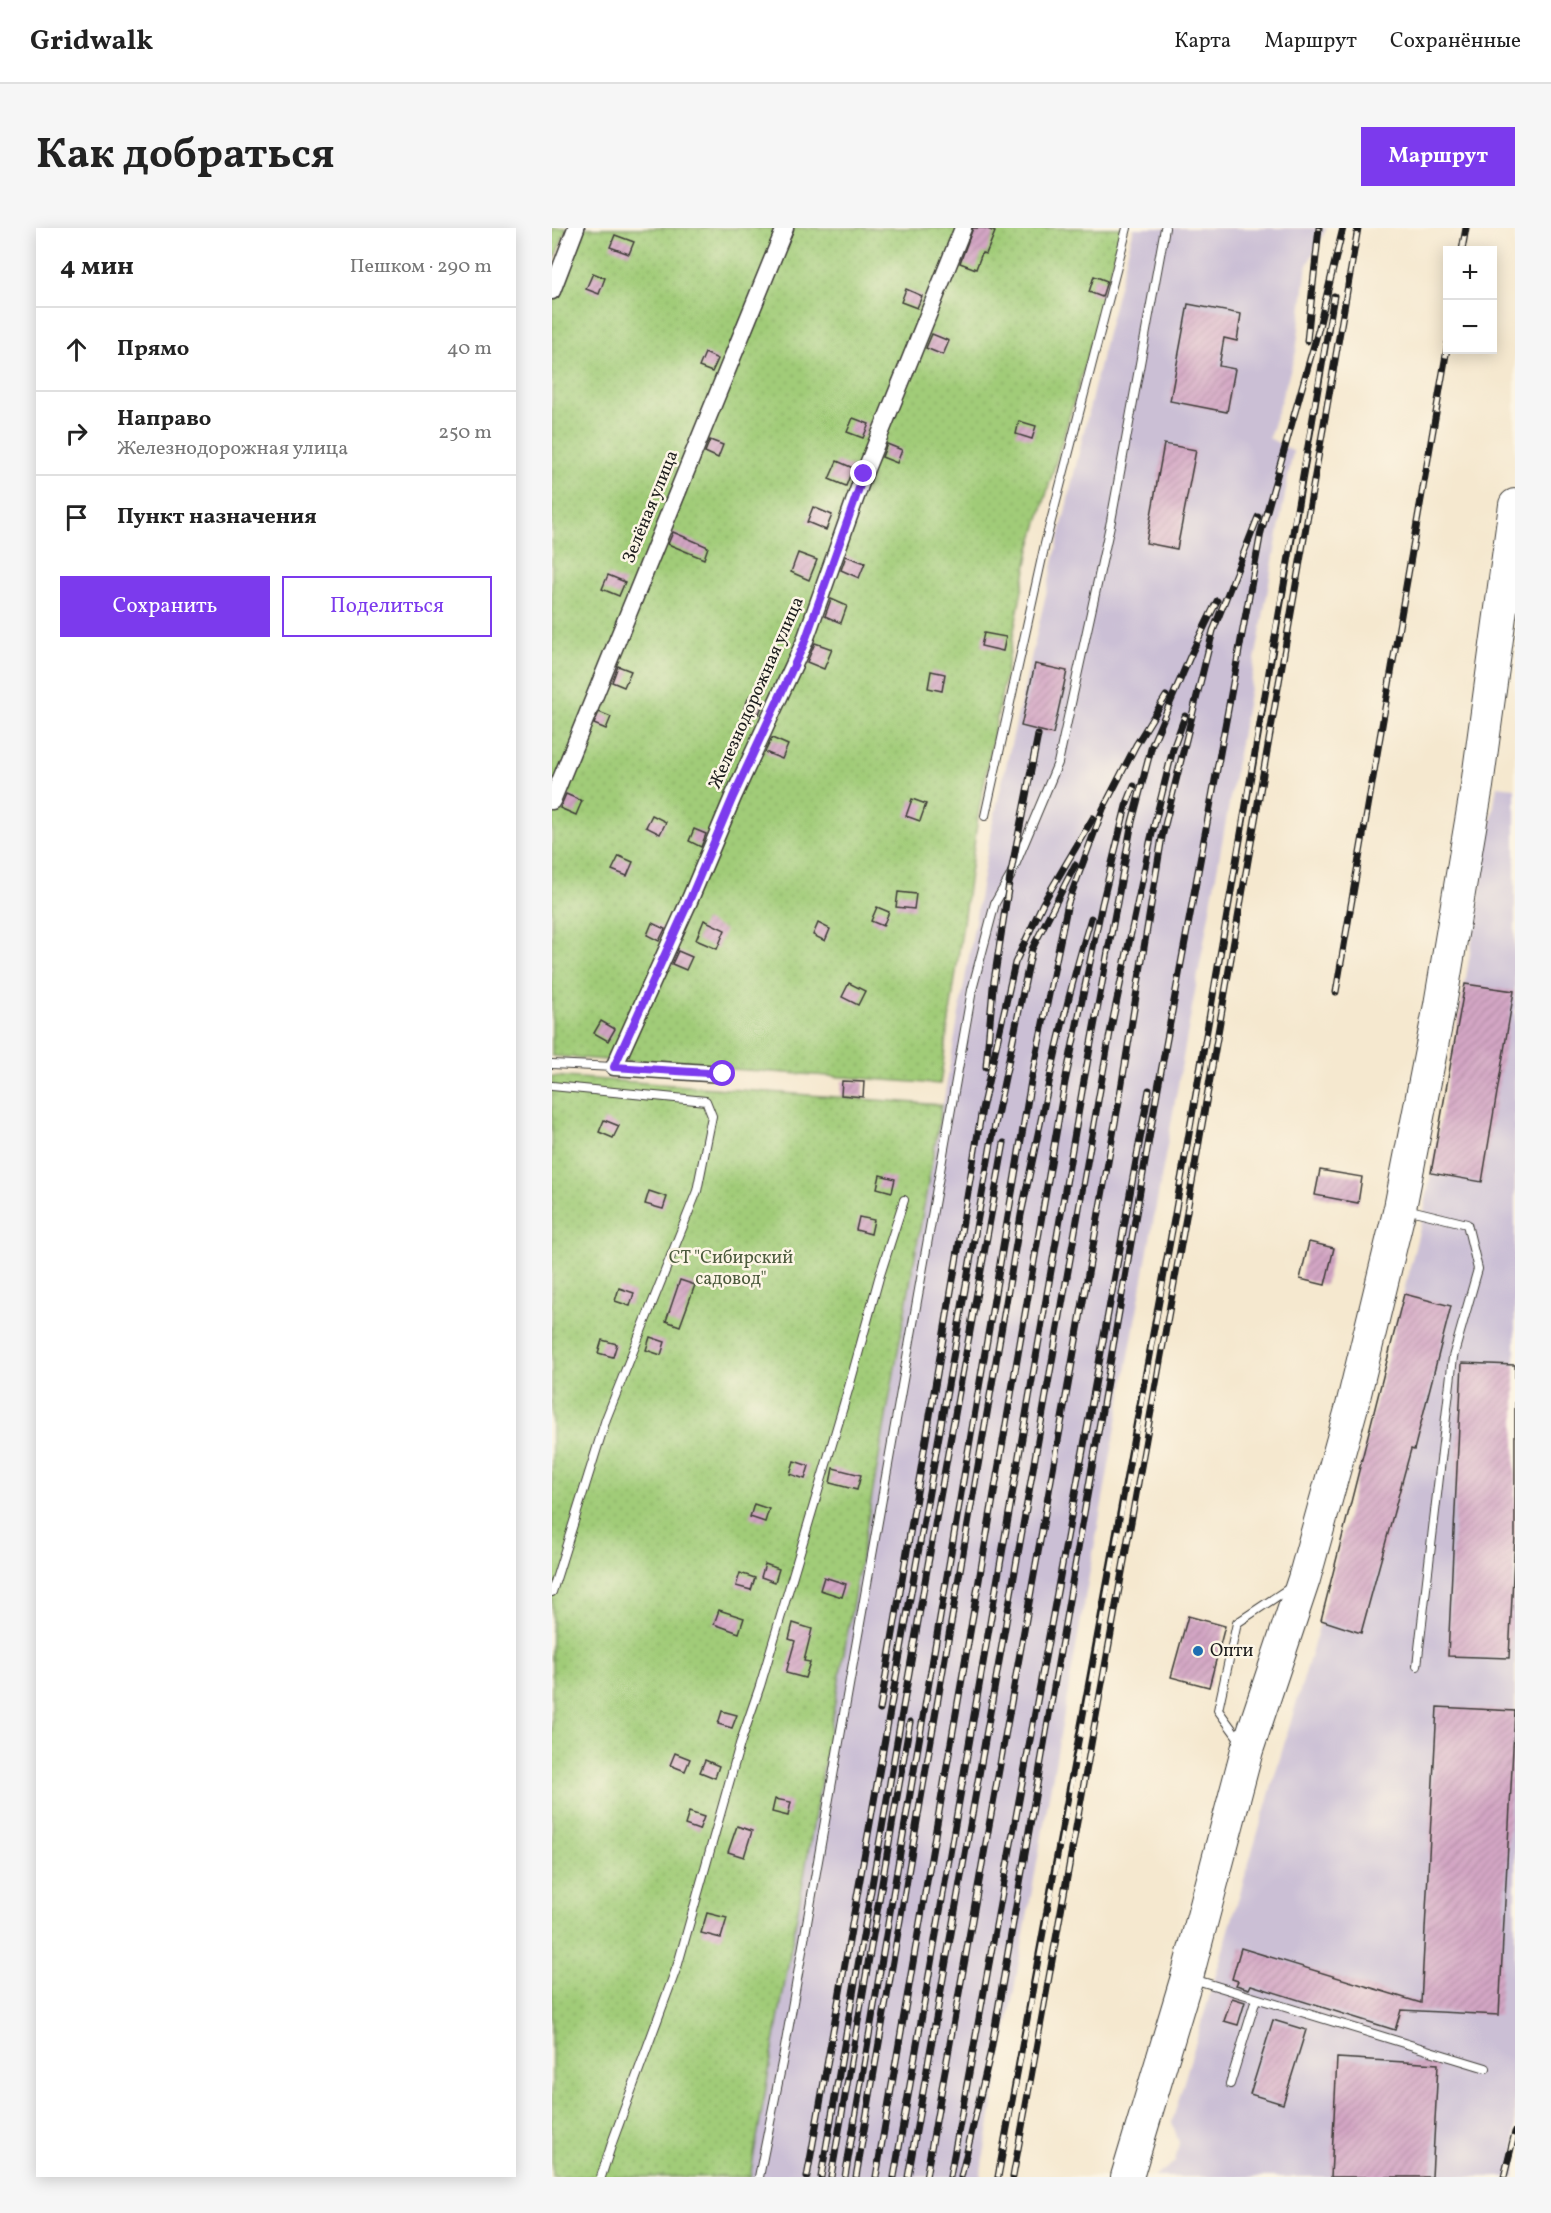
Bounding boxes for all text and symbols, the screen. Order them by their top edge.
text: Gridwalk [30,22,153,61]
text: Карта [1174,27,1231,56]
text: Маршрут [1264,27,1357,56]
text: Сохранённые [1390,27,1521,56]
text: Как добраться [36,127,335,186]
button: Маршрут [1361,127,1515,186]
map controls [1443,246,1497,354]
button: + [1443,246,1497,300]
text: 4 мин [60,249,134,285]
text: Пешком · 290 m [350,253,492,281]
button: − [1443,300,1497,354]
icon: ahead [60,333,93,366]
text: Прямо [117,334,189,365]
text: 40 m [447,335,492,363]
text: Направо [117,404,211,435]
icon: right [60,417,93,450]
text: 250 m [438,419,492,447]
text: Железнодорожная улица [117,435,348,463]
street label: Зелёная улица [617,447,685,567]
route end [850,460,876,486]
icon: arrive [60,501,93,534]
text: Пункт назначения [117,502,317,533]
button: Сохранить [60,576,270,637]
button: Поделиться [282,576,492,637]
street label: Железнодорожная улица [703,593,811,793]
route start [709,1060,735,1086]
park label: СТ "Сибирский садовод" [669,1246,793,1292]
place label: Опти [1210,1639,1254,1664]
marker: Опти [1191,1644,1205,1658]

